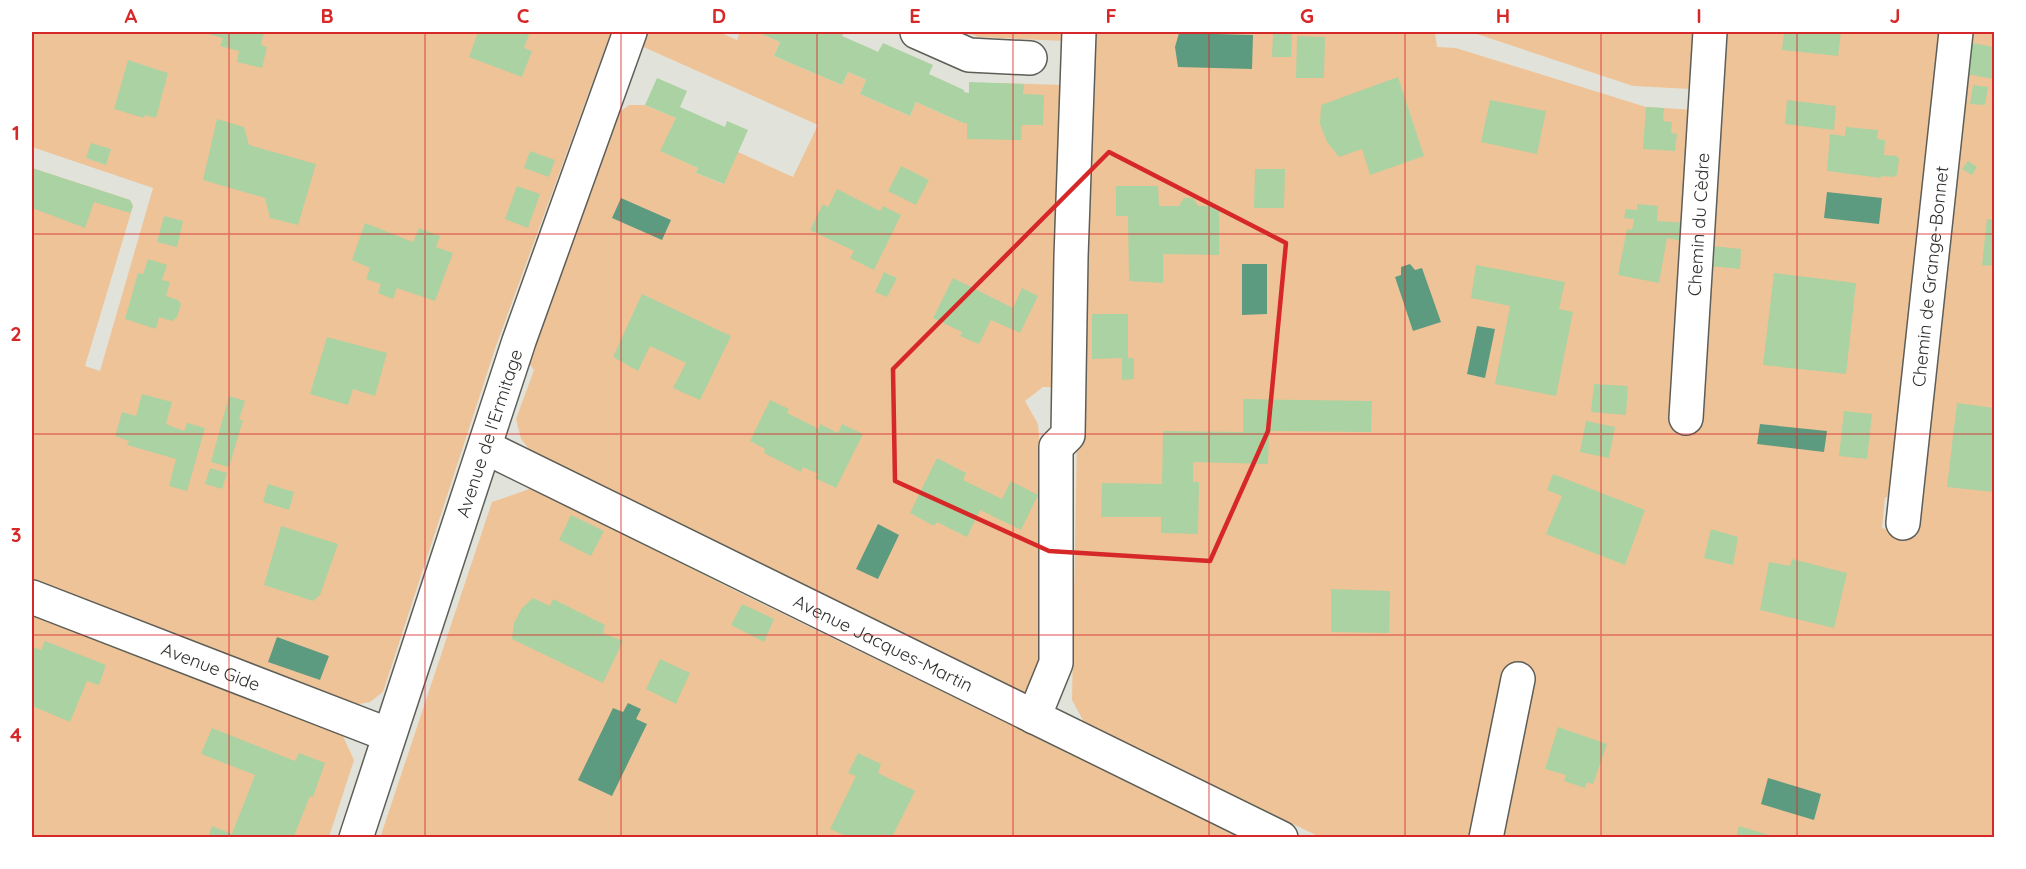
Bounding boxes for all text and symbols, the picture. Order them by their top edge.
text: A [125,3,138,28]
text: B [320,3,334,28]
text: C [517,3,530,28]
text: D [712,3,726,28]
text: E [909,3,921,28]
text: F [1105,3,1117,28]
text: G [1300,3,1314,28]
text: H [1496,3,1510,28]
text: I [1696,3,1702,28]
text: J [1889,3,1901,28]
text: 1 [12,120,20,145]
street label: Chemin du Cèdre [1682,152,1714,297]
street label: Chemin de Grange-Bonnet [1906,165,1953,388]
text: 2 [10,321,22,346]
street label: Avenue de l'Ermitage [450,346,527,520]
text: 3 [11,522,21,547]
street label: Avenue Jacques-Martin [790,589,977,697]
street label: Avenue Gide [158,637,264,696]
text: 4 [10,722,22,747]

